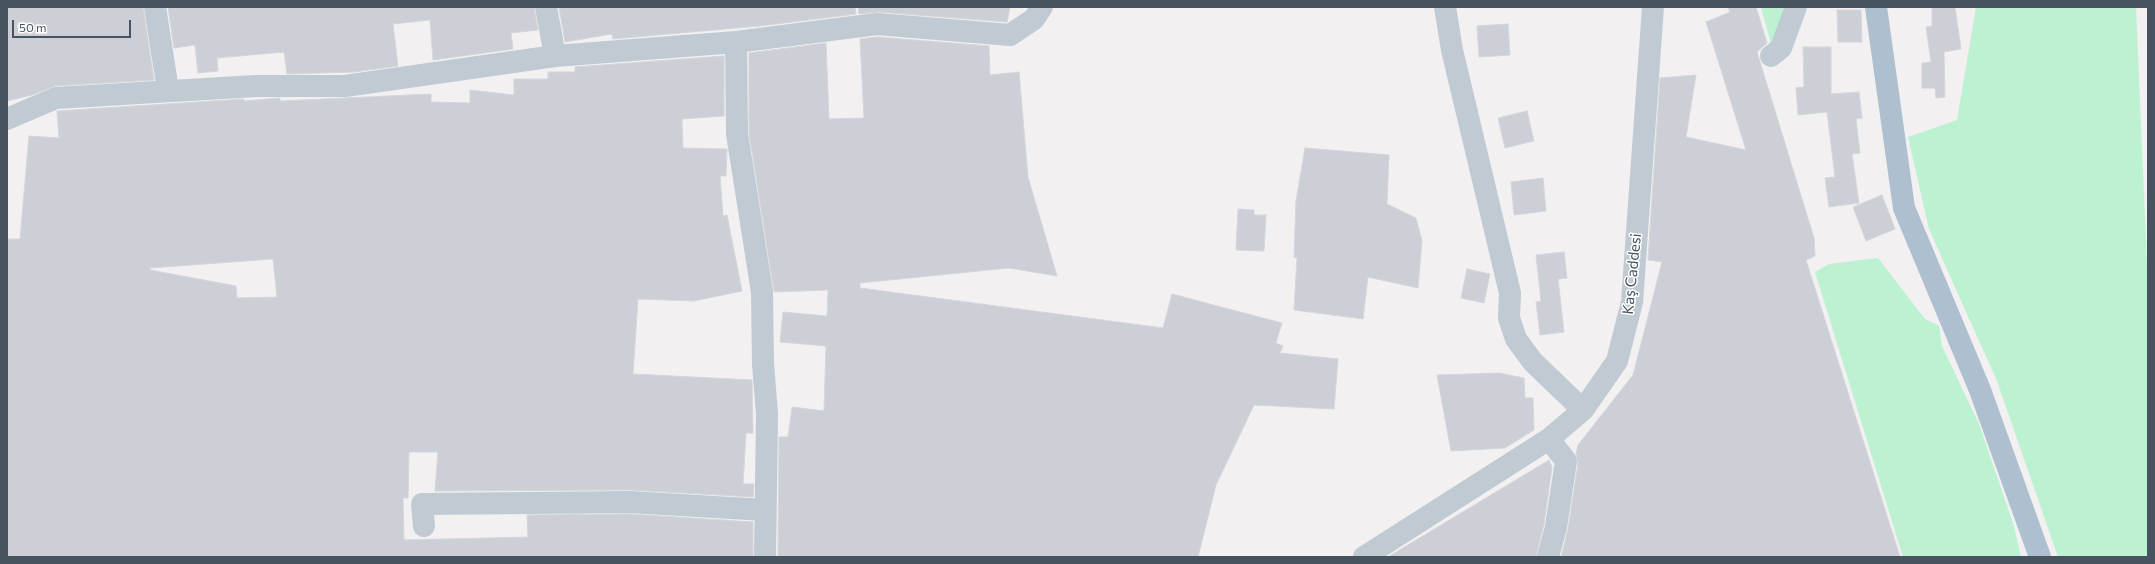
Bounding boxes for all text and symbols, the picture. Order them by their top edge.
scale bar [14,12,133,38]
text: 50 m [19,20,47,34]
street label: Kaş Caddesi [1619,232,1645,316]

